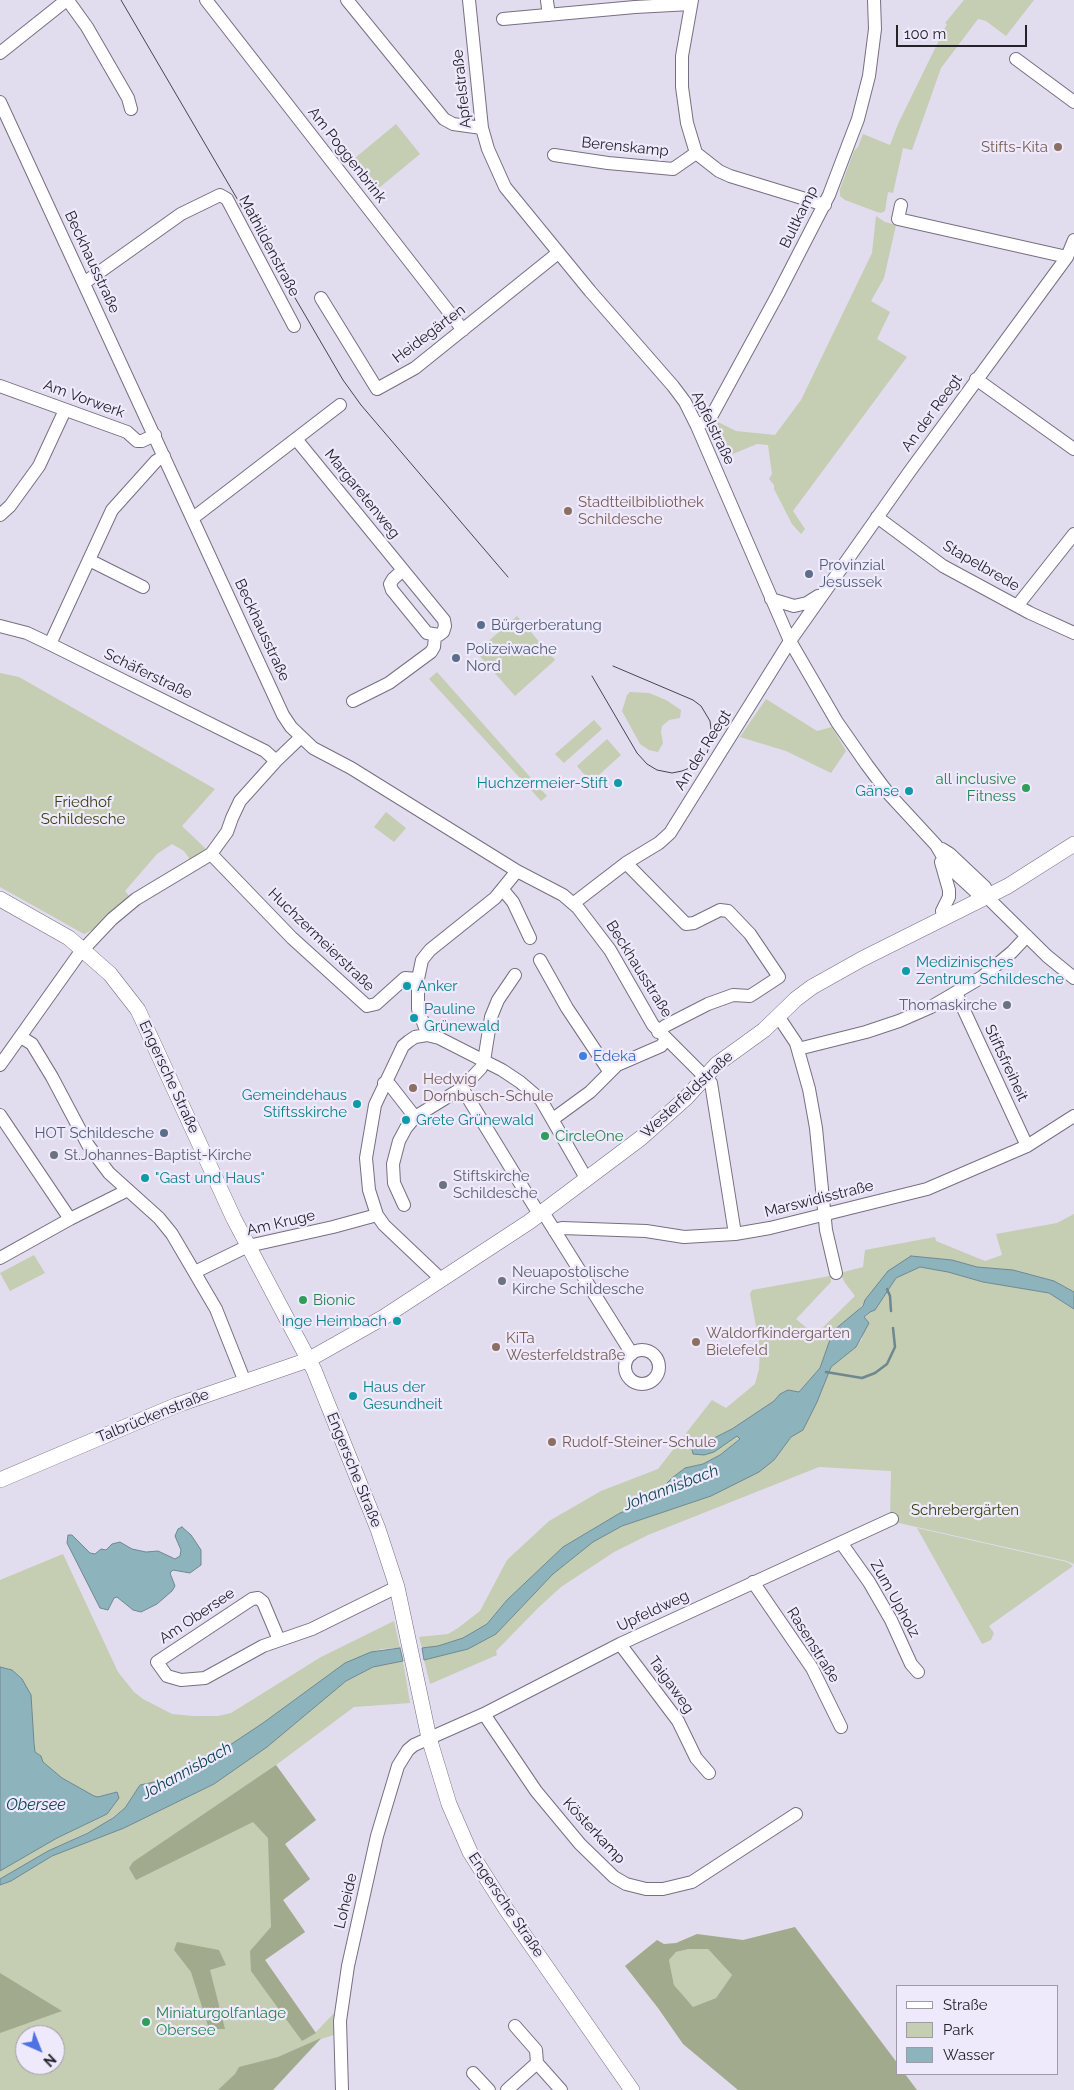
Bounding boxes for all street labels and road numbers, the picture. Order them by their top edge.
street label: Apfelstraße [449,48,475,130]
street label: Am Poggenbrink [304,104,390,206]
street label: Berenskamp [580,133,670,161]
street label: Bultkamp [776,183,822,251]
street label: Mathildenstraße [235,192,303,300]
street label: Beckhausstraße [60,208,124,316]
street label: Heidegärten [389,301,469,367]
street label: An der Reegt [898,371,966,455]
street label: Am Vorwerk [41,376,127,422]
street label: Apfelstraße [687,388,739,468]
street label: Margaretenweg [320,446,404,542]
street label: Stapelbrede [939,537,1023,595]
street label: Beckhausstraße [230,576,294,684]
street label: Schäferstraße [101,645,195,703]
street label: An der Reegt [671,706,735,794]
street label: Huchzermeierstraße [264,885,378,995]
street label: Beckhausstraße [602,917,676,1021]
street label: Engersche Straße [135,1018,203,1136]
street label: Stiftsfreiheit [980,1022,1032,1104]
street label: Westerfeldstraße [637,1048,737,1142]
street label: Marswidisstraße [763,1177,875,1221]
street label: Am Kruge [245,1206,317,1240]
street label: Talbrückenstraße [94,1385,212,1447]
street label: Engersche Straße [323,1410,385,1530]
street label: Zum Upholz [866,1557,924,1641]
street label: Am Obersee [156,1584,238,1648]
street label: Upfeldweg [614,1587,692,1635]
street label: Rasenstraße [783,1604,843,1686]
street label: Taigaweg [644,1653,698,1717]
street label: Kösterkamp [559,1794,629,1868]
street label: Engersche Straße [464,1849,548,1961]
street label: Loheide [331,1871,361,1931]

